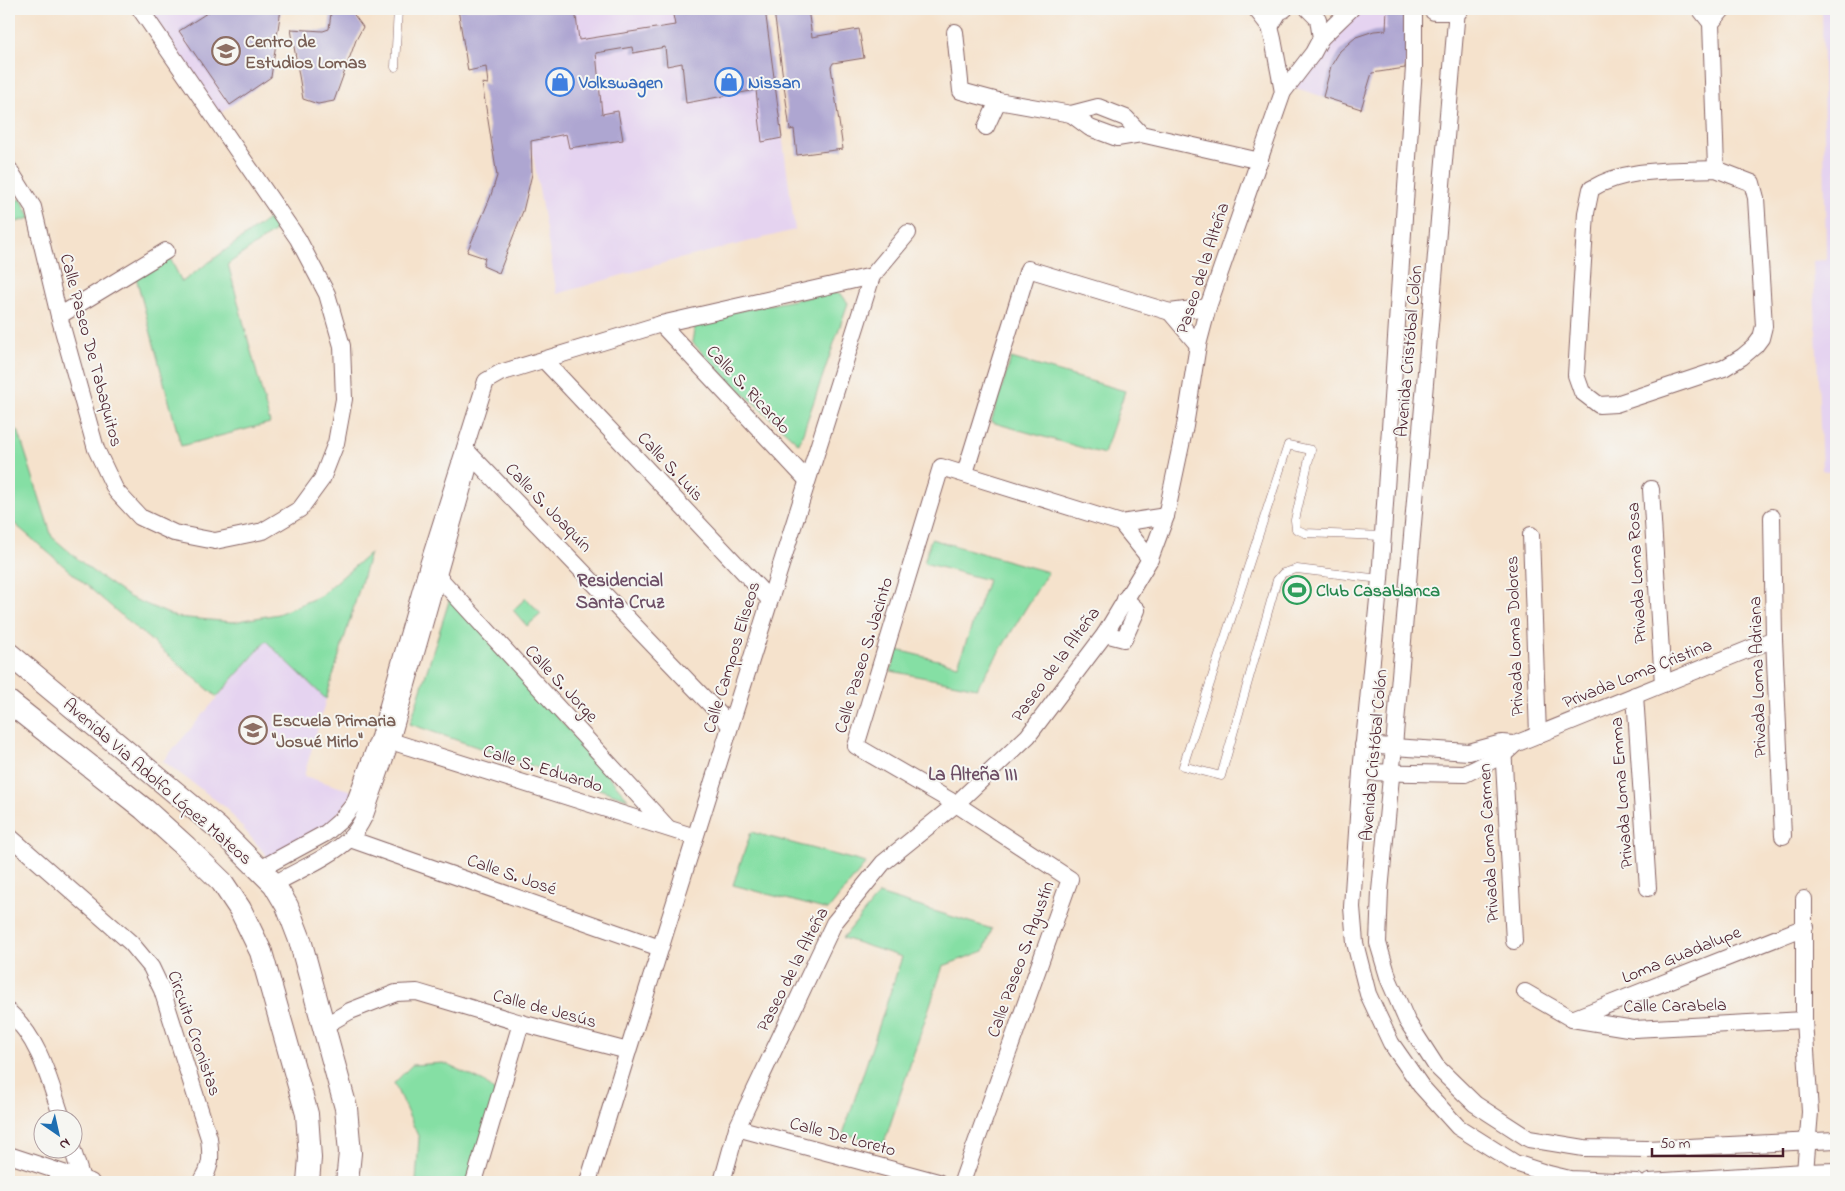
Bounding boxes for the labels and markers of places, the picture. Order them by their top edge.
place label: Centro de Estudios Lomas [245,30,367,77]
school or university icon: Centro de Estudios Lomas [211,36,241,66]
shop icon: Volkswagen [545,67,575,97]
shop icon: Nissan [714,67,744,97]
place label: Volkswagen [578,71,663,98]
place label: Nissan [748,71,800,97]
sports icon: Club Casablanca [1282,575,1312,605]
place label: Club Casablanca [1316,579,1440,605]
place label: Escuela Primaria "Josué Mirlo" [271,709,396,756]
school or university icon: Escuela Primaria "Josué Mirlo" [238,715,268,745]

